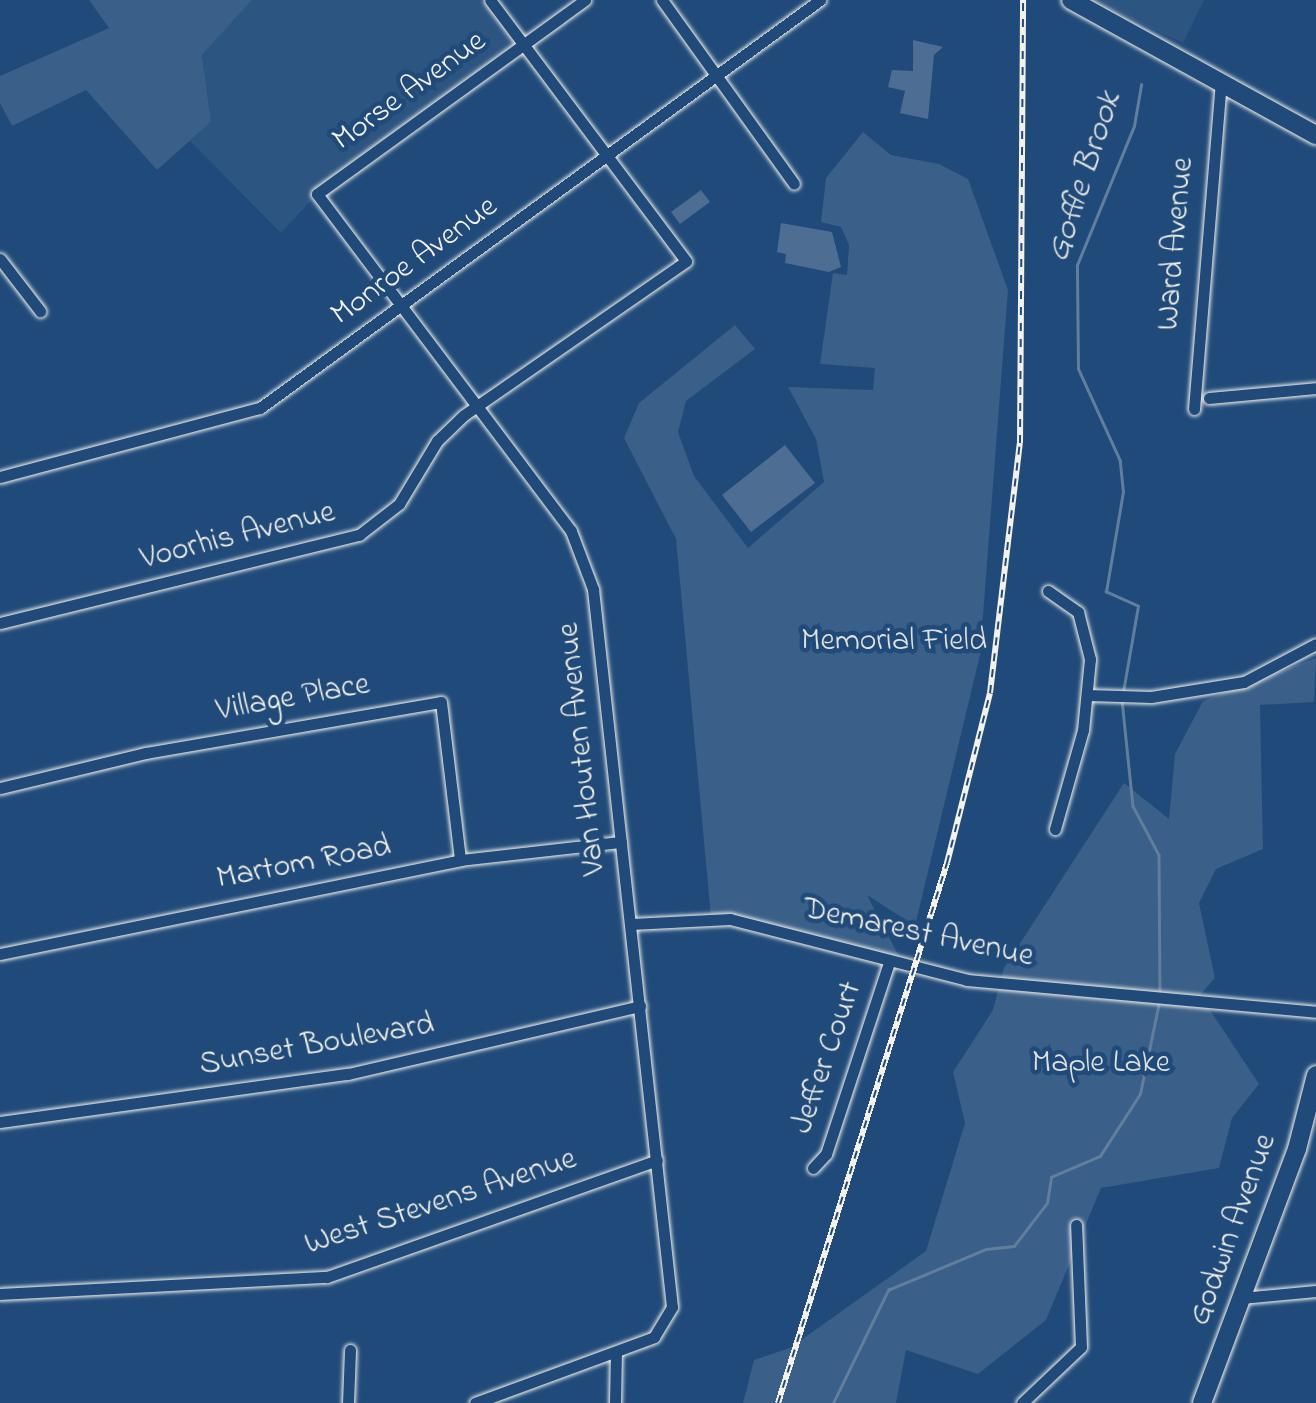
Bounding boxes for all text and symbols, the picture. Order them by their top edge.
street label: Morse Avenue [326,23,494,161]
water label: Goffle Brook [1038,87,1132,267]
street label: Ward Avenue [1150,156,1204,332]
street label: Monroe Avenue [324,189,506,335]
street label: Voorhis Avenue [137,494,339,580]
street label: Van Houten Avenue [551,621,615,877]
park label: Memorial Field [801,623,987,661]
street label: Village Place [213,667,373,731]
street label: Martom Road [214,828,394,900]
street label: Demarest Avenue [799,891,1037,977]
street label: Jeffer Court [784,977,872,1139]
street label: Sunset Boulevard [197,1006,437,1086]
park label: Maple Lake [1032,1045,1170,1083]
street label: Godwin Avenue [1182,1129,1286,1331]
street label: West Stevens Avenue [300,1141,582,1265]

